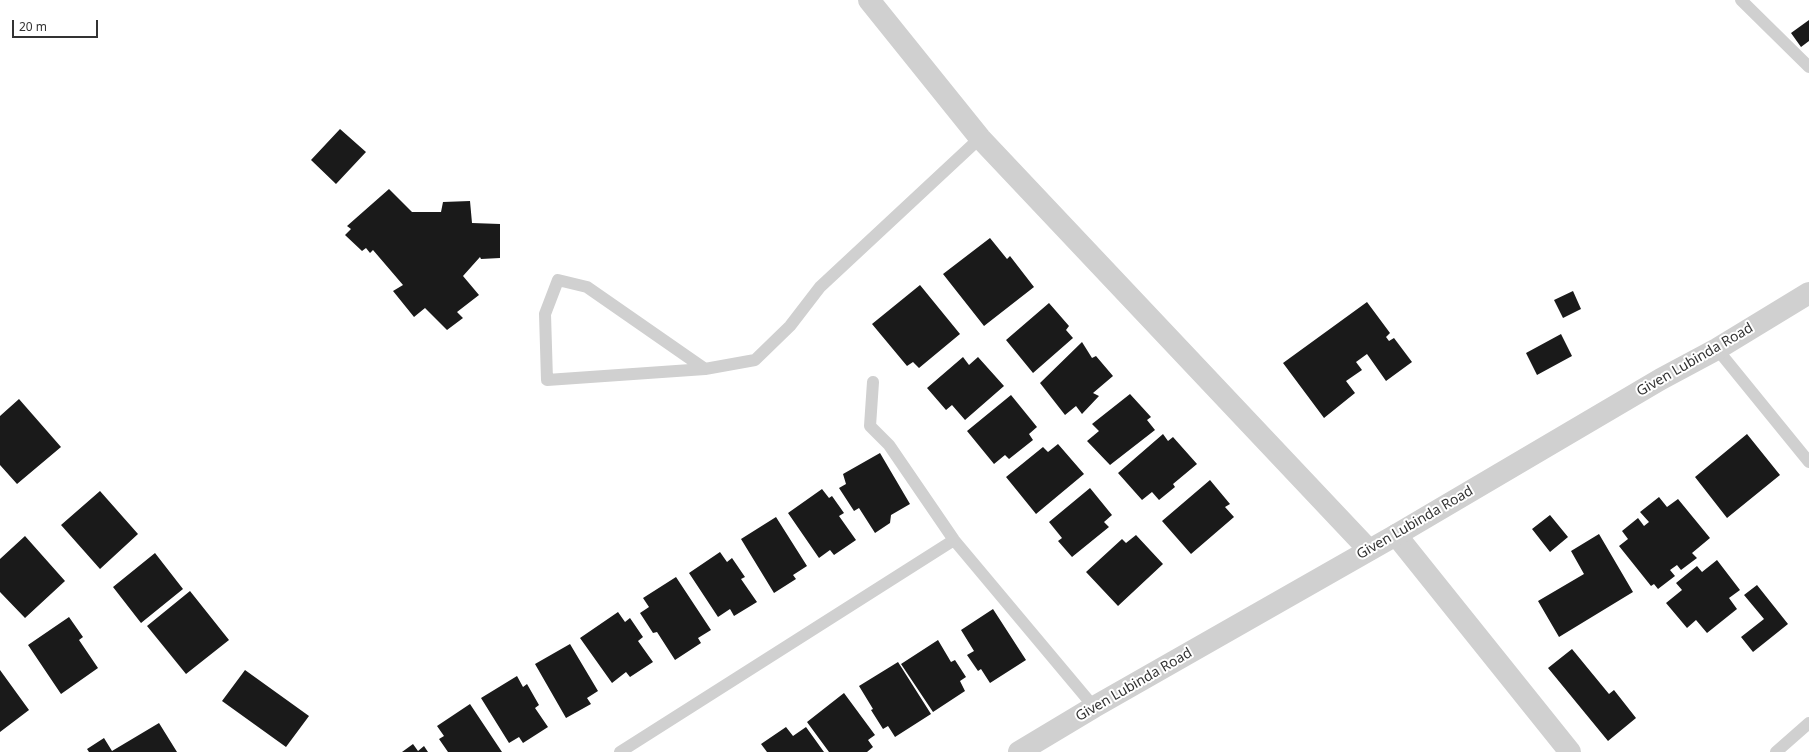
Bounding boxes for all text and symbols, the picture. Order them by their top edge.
scale bar [14,12,100,38]
text: 20 m [19,18,47,35]
street label: Given Lubinda Road [1634,320,1756,400]
street label: Given Lubinda Road [1354,483,1476,563]
street label: Given Lubinda Road [1073,645,1195,725]

